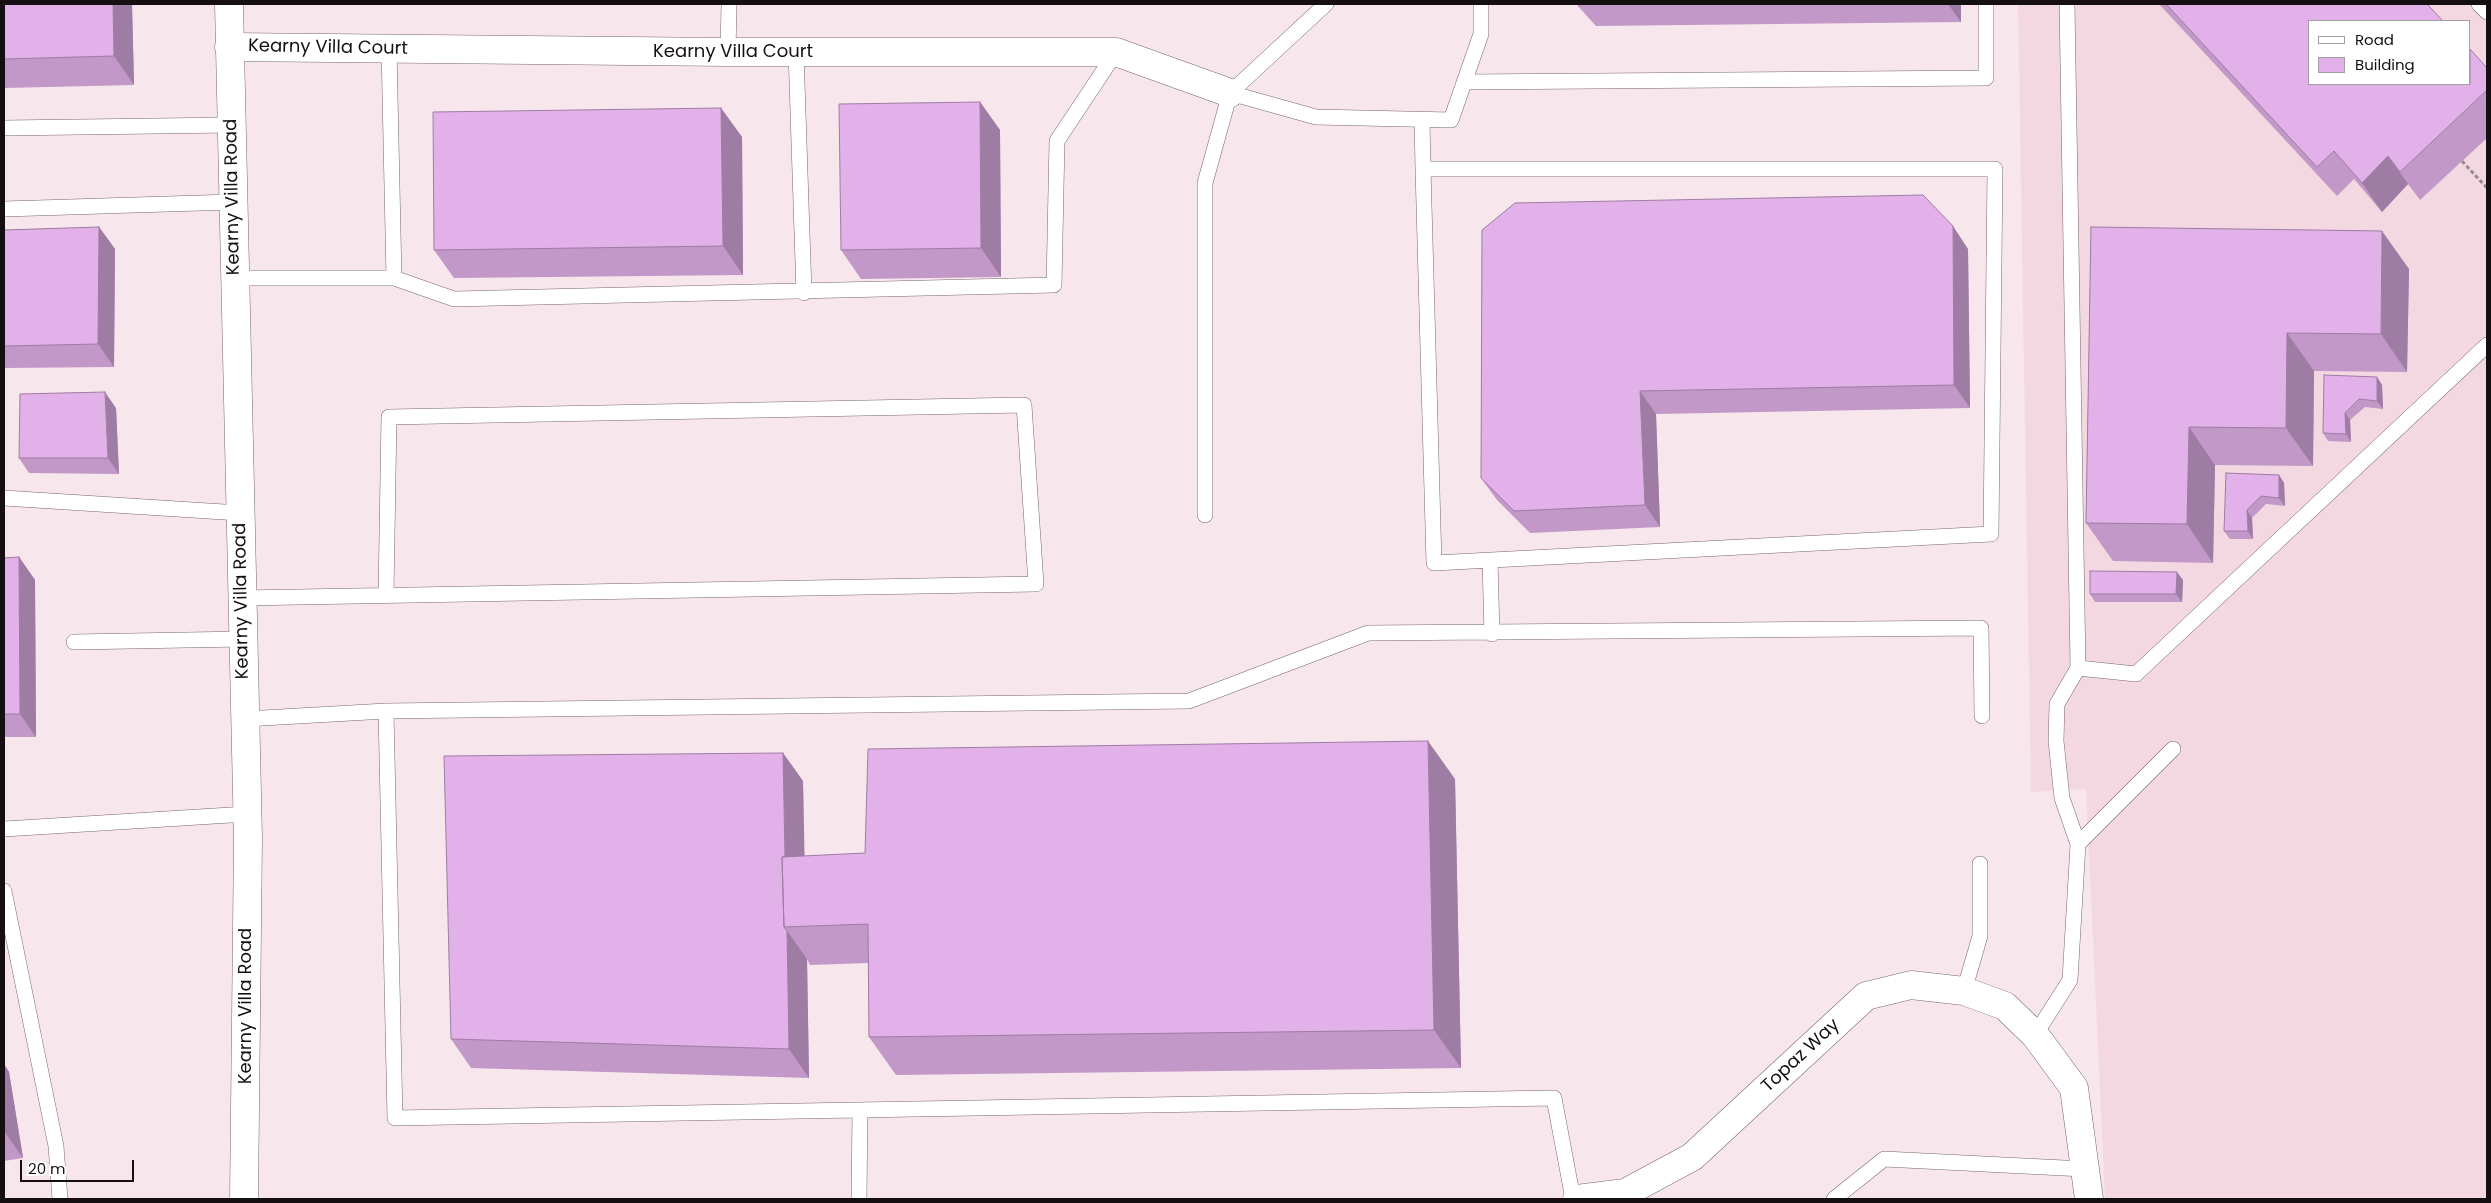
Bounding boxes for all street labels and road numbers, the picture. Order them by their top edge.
street label: Kearny Villa Court [248,36,408,60]
street label: Kearny Villa Court [653,41,813,63]
street label: Kearny Villa Road [221,119,245,275]
street label: Kearny Villa Road [230,523,254,679]
street label: Kearny Villa Road [235,928,257,1084]
street label: Topaz Way [1758,1015,1844,1097]

